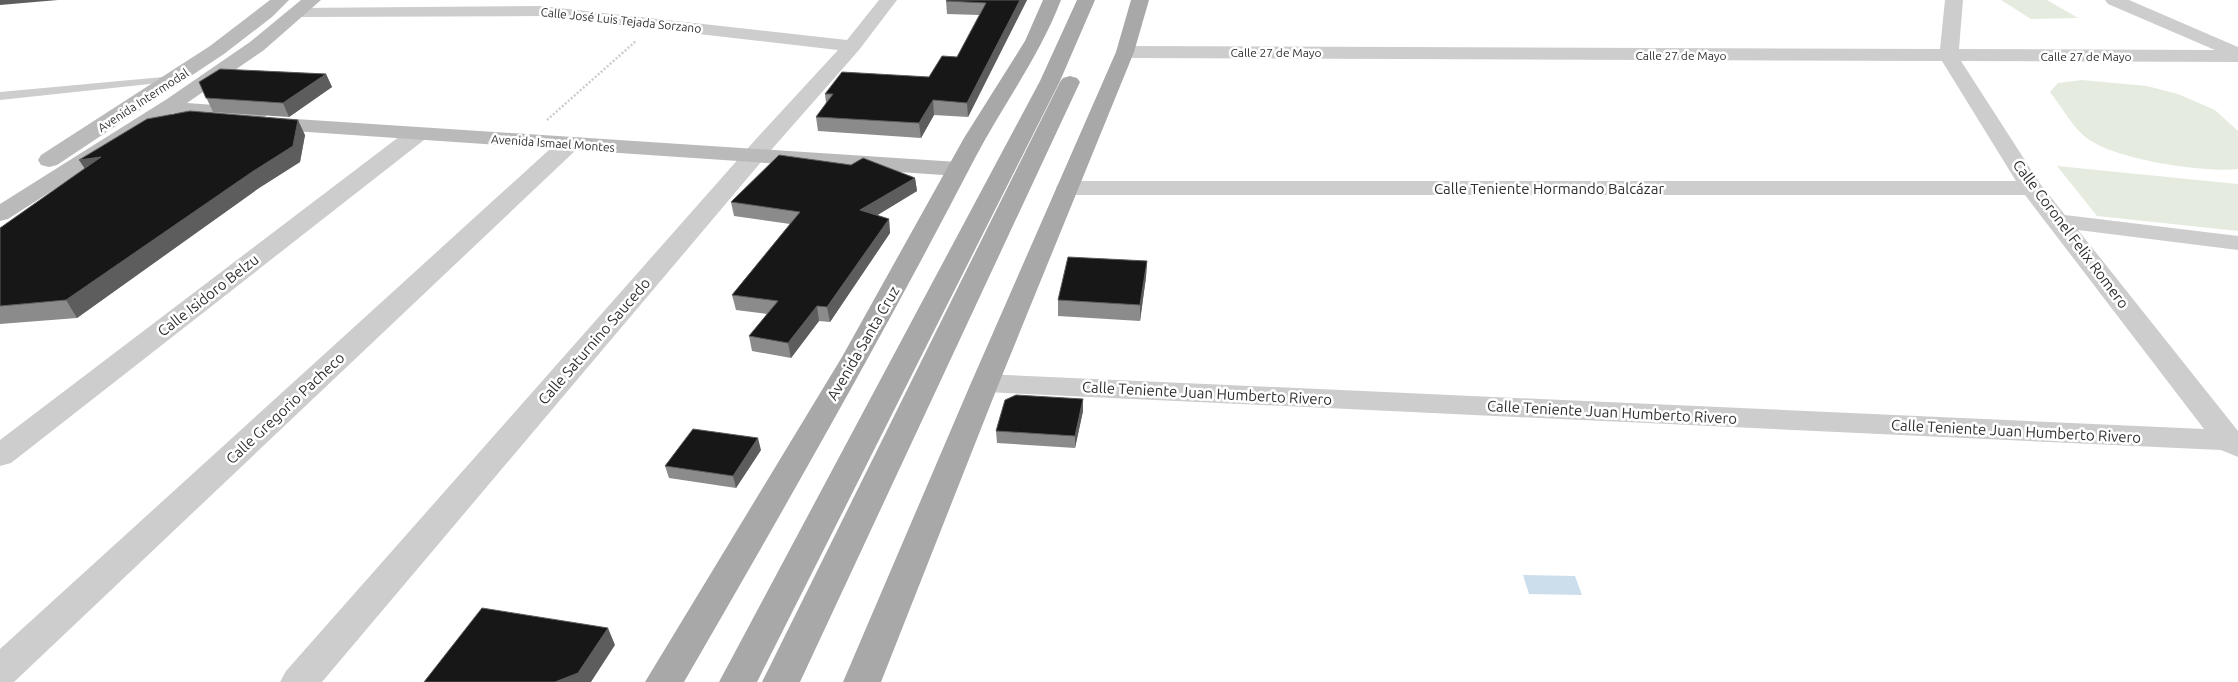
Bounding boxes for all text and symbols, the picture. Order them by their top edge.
street label: Calle José Luis Tejada Sorzano [540,5,702,35]
street label: Calle 27 de Mayo [1230,46,1322,59]
street label: Calle 27 de Mayo [1635,49,1727,62]
street label: Calle 27 de Mayo [2040,50,2132,63]
street label: Avenida Intermodal [95,66,191,134]
street label: Avenida Ismael Montes [491,132,615,154]
street label: Calle Coronel Felix Romero [2010,156,2132,312]
street label: Calle Teniente Hormando Balcázar [1434,180,1664,197]
street label: Calle Isidoro Belzu [154,250,262,340]
street label: Calle Saturnino Saucedo [534,274,654,408]
street label: Avenida Santa Cruz [823,283,903,403]
street label: Calle Gregorio Pacheco [222,349,348,467]
street label: Calle Teniente Juan Humberto Rivero [1081,378,1333,408]
street label: Calle Teniente Juan Humberto Rivero [1486,397,1738,427]
street label: Calle Teniente Juan Humberto Rivero [1890,416,2142,446]

